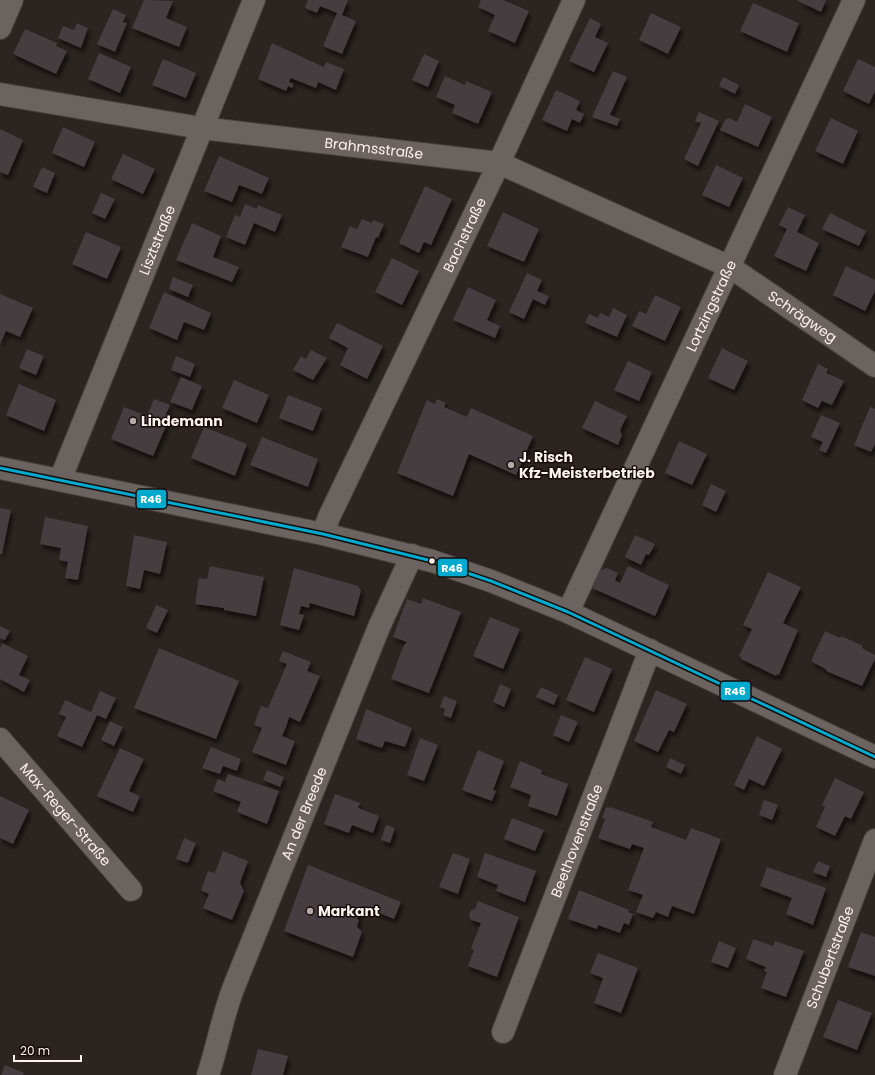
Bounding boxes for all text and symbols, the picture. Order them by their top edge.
street label: Brahmsstraße [323,133,425,164]
street label: Bachstraße [438,194,491,276]
street label: Lisztstraße [134,202,180,278]
street label: Lortzingstraße [681,256,741,355]
street label: Schrägweg [764,286,841,347]
place label: Lindemann [141,411,223,431]
marker: Lindemann [128,416,138,426]
place label: J. Risch Kfz-Meisterbetrieb [519,447,655,483]
marker: J. Risch Kfz-Meisterbetrieb [506,460,516,470]
line badge: R46 [136,489,167,509]
text: R46 [140,491,162,507]
unlabelled marker [427,556,437,566]
line badge: R46 [437,558,468,577]
text: R46 [441,560,463,576]
line badge: R46 [720,681,751,701]
text: R46 [724,683,746,699]
street label: Max-Reger-Straße [15,759,116,871]
street label: An der Breede [276,764,332,863]
street label: Beethovenstraße [546,781,608,900]
place label: Markant [318,901,380,921]
street label: Schubertstraße [801,903,859,1012]
marker: Markant [305,906,315,916]
scale bar [14,1037,81,1063]
text: 20 m [20,1042,50,1059]

